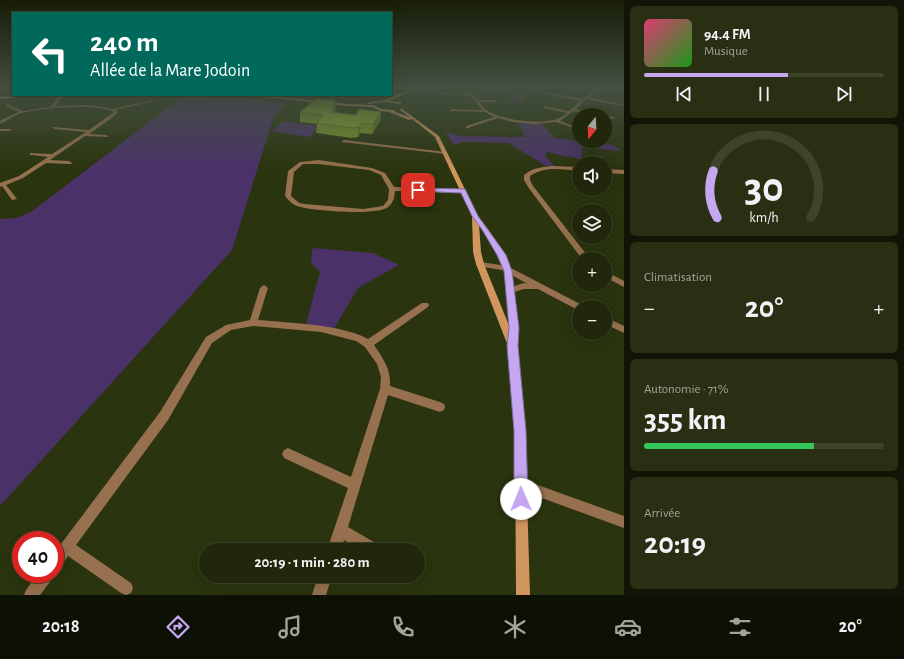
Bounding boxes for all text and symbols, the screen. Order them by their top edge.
text: 94.4 FM [704,27,751,42]
icon: left [24,28,76,80]
text: 240 m [90,29,159,57]
text: Musique [704,45,748,58]
text: Allée de la Mare Jodoin [90,62,250,80]
icon: previous [673,83,695,105]
icon: pause [753,83,775,105]
icon: next [833,83,855,105]
north arrow [572,108,612,148]
map controls [572,108,612,340]
button: sound [572,156,612,196]
text: 30 [744,167,784,208]
pin [401,173,435,207]
icon: arrive [407,179,429,201]
button: layers [572,204,612,244]
text: km/h [749,210,779,224]
button: + [572,252,612,292]
text: Climatisation [644,271,712,284]
text: 20° [745,293,783,323]
text: − [644,297,655,319]
text: + [873,297,884,319]
button: − [572,300,612,340]
text: Autonomie · 71% [644,383,728,396]
text: 355 km [644,405,726,435]
position arrow [500,478,542,520]
text: Arrivée [644,507,680,520]
text: 20:19 [644,529,706,559]
speed limit sign: 40 [12,531,64,583]
text: 20:19 · 1 min · 280 m [254,555,370,570]
icon: directions [164,613,192,641]
icon: music [276,613,304,641]
icon: phone [389,613,417,641]
icon: climate [501,613,529,641]
icon: car [614,613,642,641]
icon: filters [726,613,754,641]
text: 20:18 [42,618,80,636]
text: 20° [839,618,862,636]

